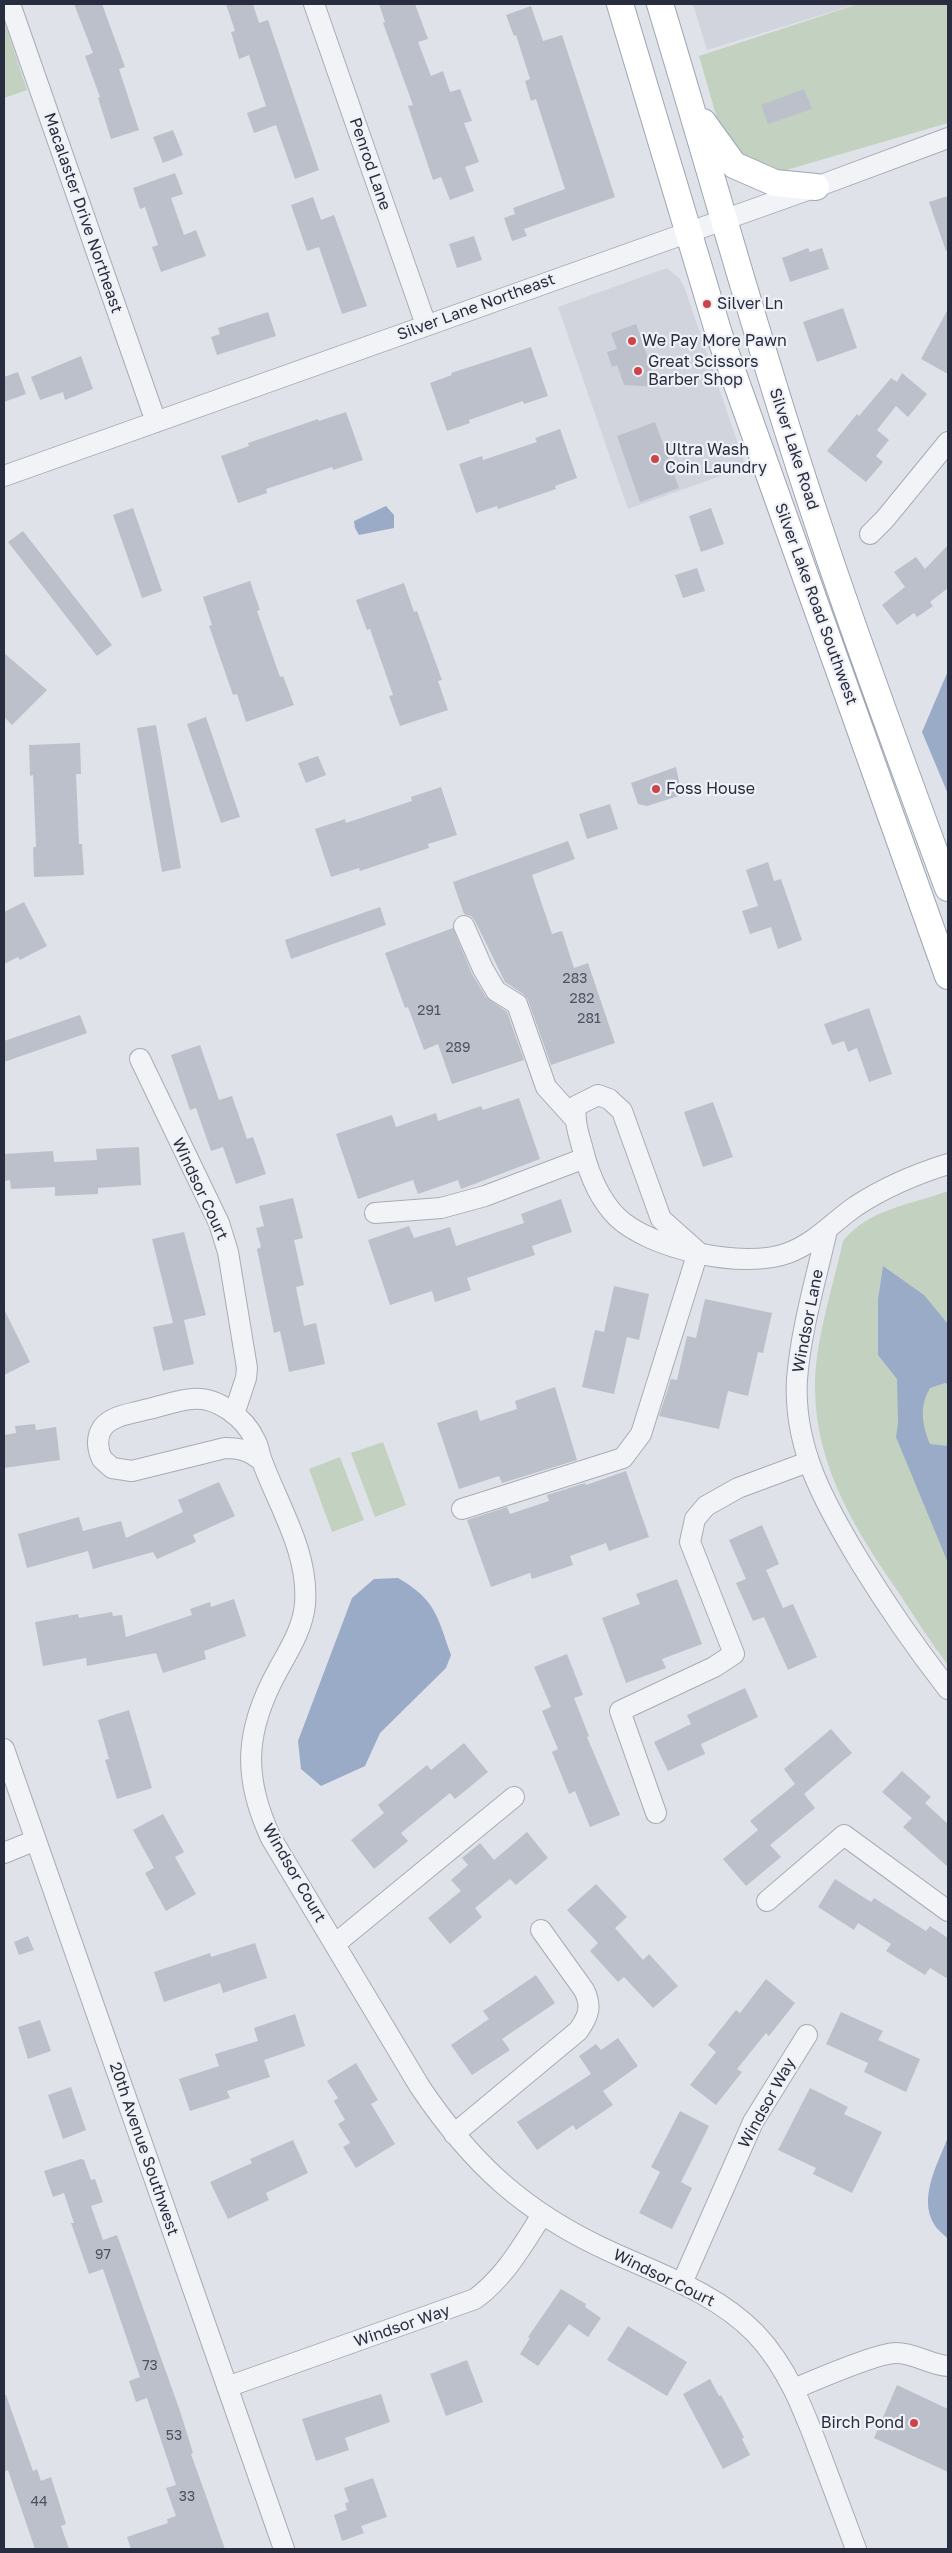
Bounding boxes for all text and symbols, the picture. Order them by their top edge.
street label: Macalaster Drive Northeast [40,110,126,316]
street label: Penrod Lane [345,115,395,213]
street label: Silver Lane Northeast [394,269,558,345]
place label: Silver Ln [717,294,783,314]
marker: Silver Ln [701,298,713,310]
place label: We Pay More Pawn [642,331,787,351]
marker: We Pay More Pawn [626,335,638,347]
place label: Great Scissors Barber Shop [648,352,758,390]
marker: Great Scissors Barber Shop [632,365,644,377]
street label: Silver Lake Road [765,386,823,512]
place label: Ultra Wash Coin Laundry [665,440,767,478]
marker: Ultra Wash Coin Laundry [649,453,661,465]
street label: Silver Lake Road Southwest [770,500,862,708]
place label: Foss House [666,779,755,799]
marker: Foss House [650,783,662,795]
house number: 283 [563,971,587,987]
house number: 282 [570,991,594,1007]
house number: 291 [417,1003,441,1019]
house number: 281 [577,1011,601,1027]
house number: 289 [445,1040,471,1056]
street label: Windsor Court [168,1135,232,1243]
street label: Windsor Lane [789,1268,827,1374]
street label: Windsor Court [258,1820,330,1926]
street label: Windsor Way [734,2055,800,2151]
street label: 20th Avenue Southwest [105,2060,183,2238]
street label: Windsor Court [610,2245,718,2311]
house number: 97 [95,2247,111,2263]
street label: Windsor Way [352,2301,452,2351]
house number: 73 [142,2358,158,2374]
place label: Birch Pond [821,2413,904,2433]
marker: Birch Pond [908,2417,920,2429]
house number: 53 [166,2428,182,2444]
house number: 33 [179,2489,195,2505]
house number: 44 [30,2494,48,2510]

